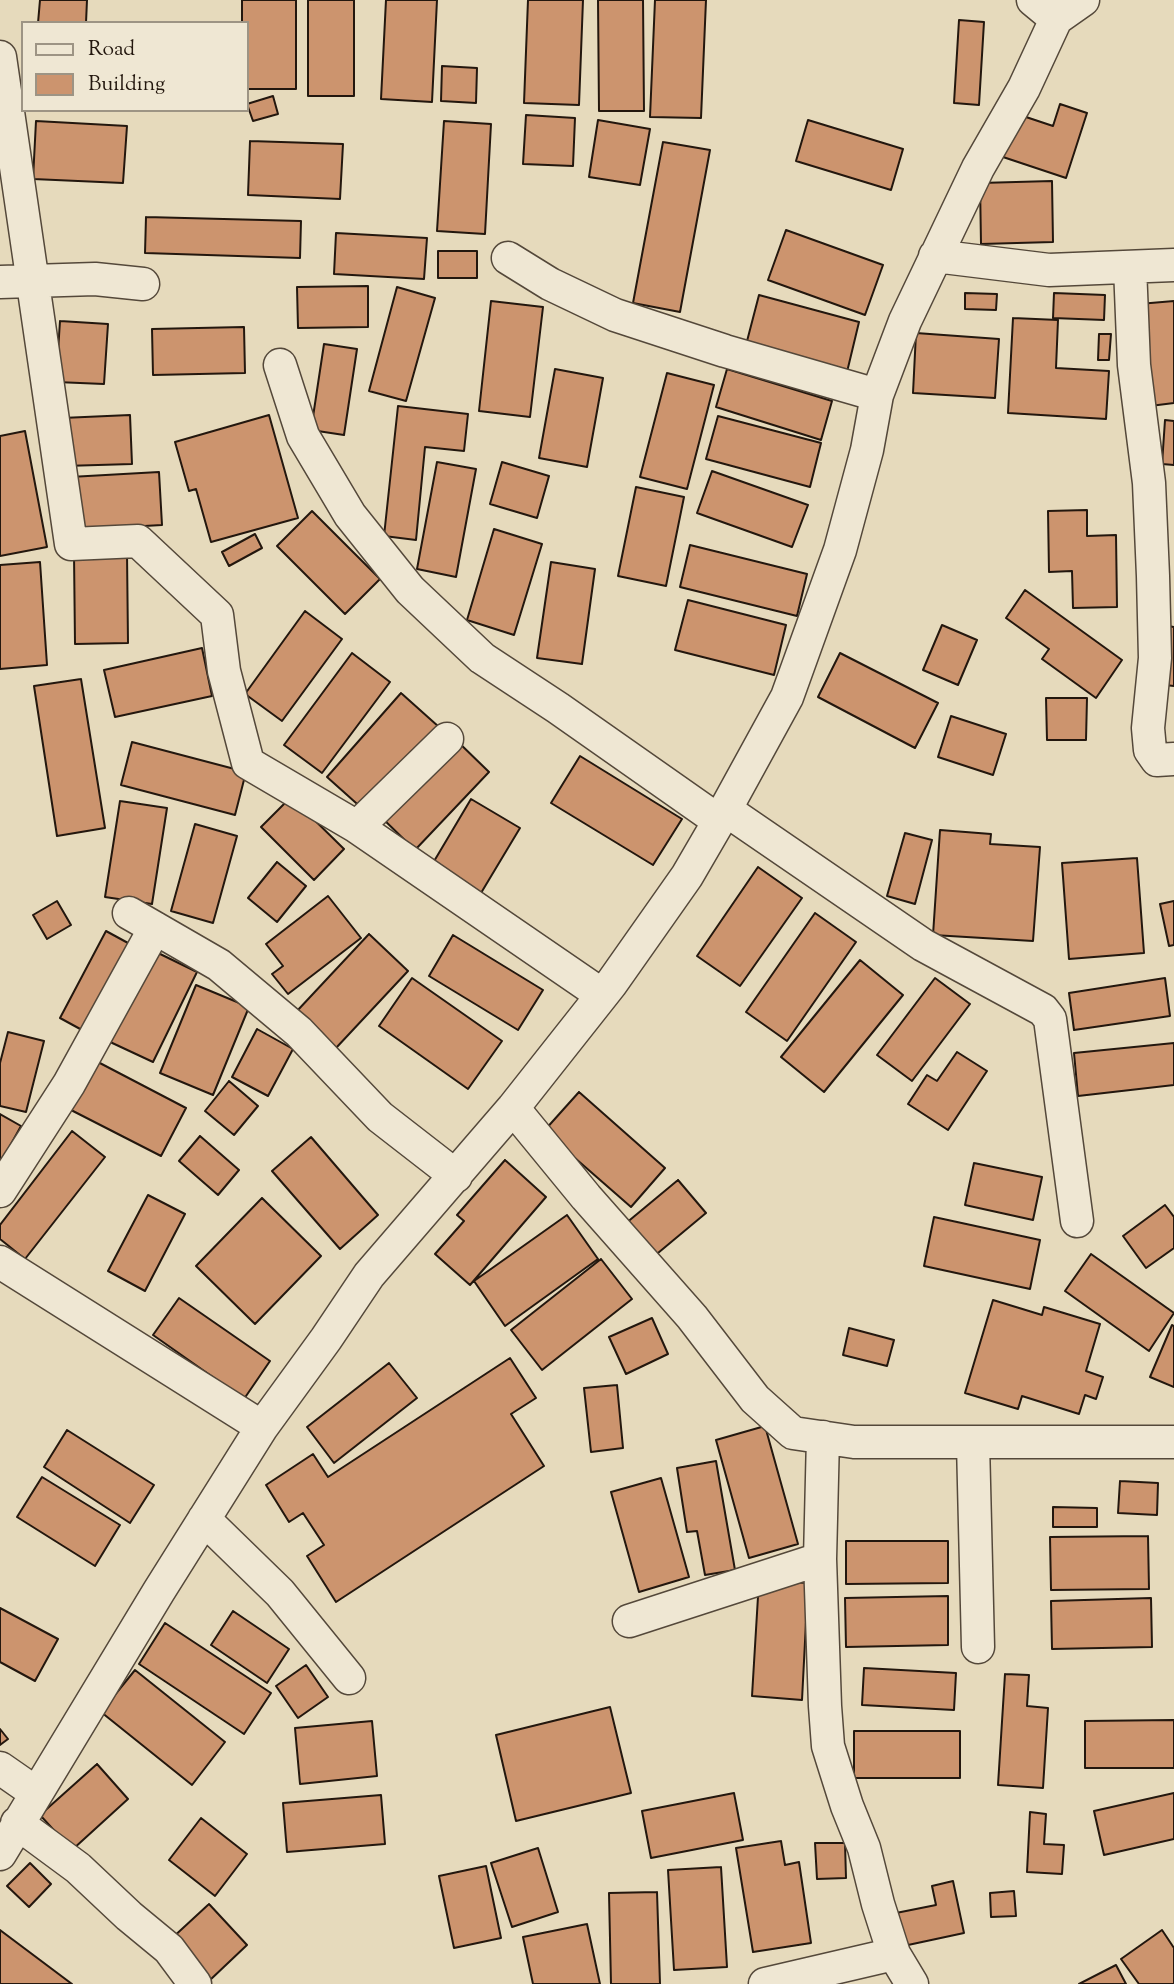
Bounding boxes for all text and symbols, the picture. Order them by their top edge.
legend [21,21,248,112]
text: Road [88,35,135,65]
text: Building [88,70,165,100]

